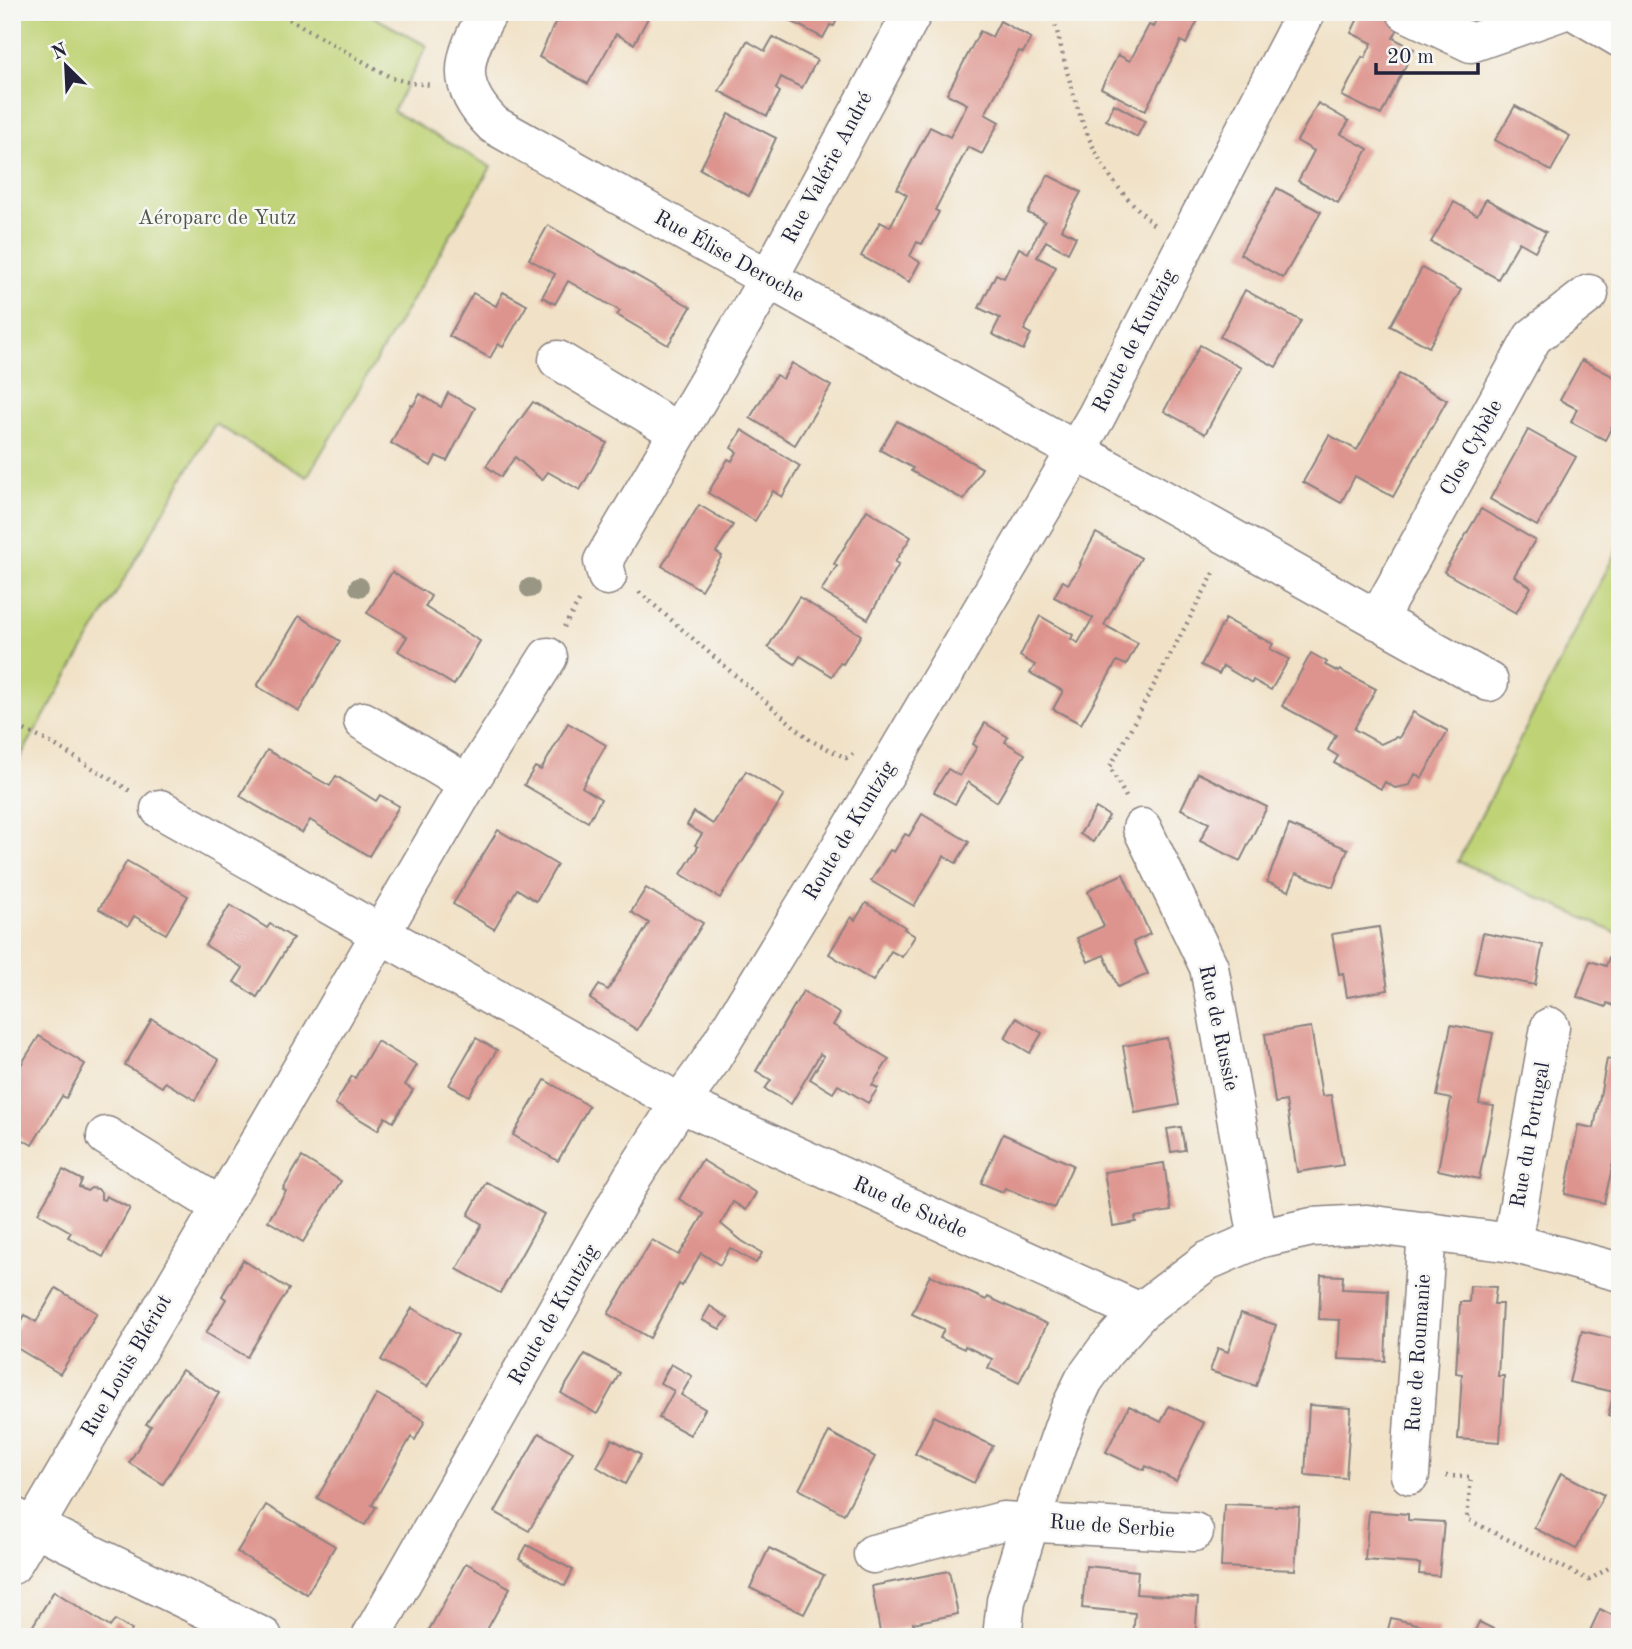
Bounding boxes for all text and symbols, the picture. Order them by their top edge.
north arrow [32,32,102,102]
scale bar [1376,32,1478,76]
text: N [50,41,71,64]
text: 20 m [1387,47,1434,68]
street label: Rue Valérie André [779,89,877,247]
street label: Rue Élise Deroche [651,204,809,307]
park label: Aéroparc de Yutz [138,208,296,229]
street label: Route de Kuntzig [1090,265,1181,416]
street label: Clos Cybèle [1437,397,1507,499]
street label: Route de Kuntzig [800,757,900,904]
street label: Rue de Russie [1194,963,1242,1093]
street label: Rue du Portugal [1508,1060,1554,1210]
street label: Rue de Suède [850,1173,970,1243]
street label: Route de Kuntzig [505,1241,603,1389]
street label: Rue de Roumanie [1403,1273,1435,1433]
street label: Rue Louis Blériot [78,1291,176,1441]
street label: Rue de Serbie [1049,1512,1175,1542]

